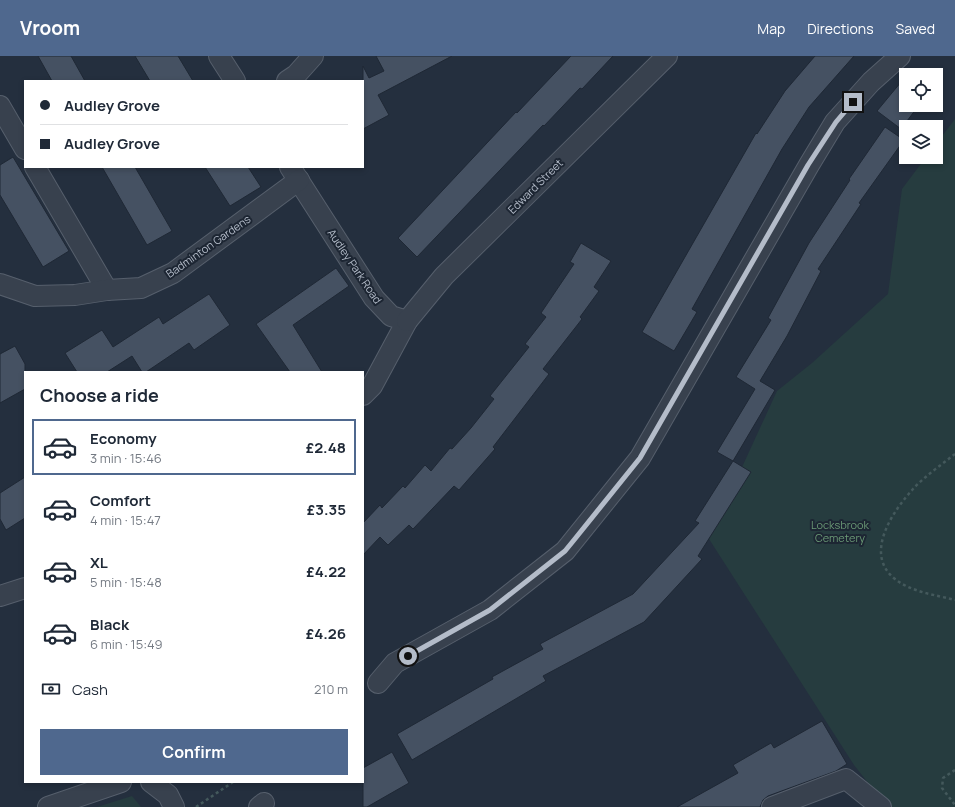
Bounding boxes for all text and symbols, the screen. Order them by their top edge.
text: Vroom [20,15,80,41]
text: Map [757,19,785,38]
text: Directions [807,19,874,38]
text: Saved [896,19,935,38]
map controls [899,68,943,164]
button: locate [899,68,943,112]
route end [844,93,862,111]
text: Audley Grove [64,95,160,116]
button: layers [899,120,943,164]
text: Audley Grove [64,133,160,154]
street label: Edward Street [504,155,566,217]
street label: Badminton Gardens [163,211,253,281]
street label: Audley Park Road [324,226,386,306]
text: Choose a ride [40,383,159,407]
text: Economy [90,428,157,449]
icon: car [42,429,78,465]
text: £2.48 [306,437,346,458]
text: 3 min · 15:46 [90,449,162,467]
text: Comfort [90,490,151,511]
icon: car [42,491,78,527]
text: £3.35 [307,499,346,520]
text: 4 min · 15:47 [90,511,161,529]
park label: Locksbrook Cemetery [811,517,870,545]
text: XL [90,552,108,573]
icon: car [42,553,78,589]
text: £4.22 [306,561,346,582]
text: 5 min · 15:48 [90,573,162,591]
text: Black [90,614,129,635]
icon: car [42,615,78,651]
text: £4.26 [306,623,346,644]
text: 6 min · 15:49 [90,635,163,653]
route start [399,647,417,665]
icon: cash [40,678,62,700]
text: Cash [72,679,108,700]
text: 210 m [314,680,348,698]
button: Confirm [40,729,348,775]

